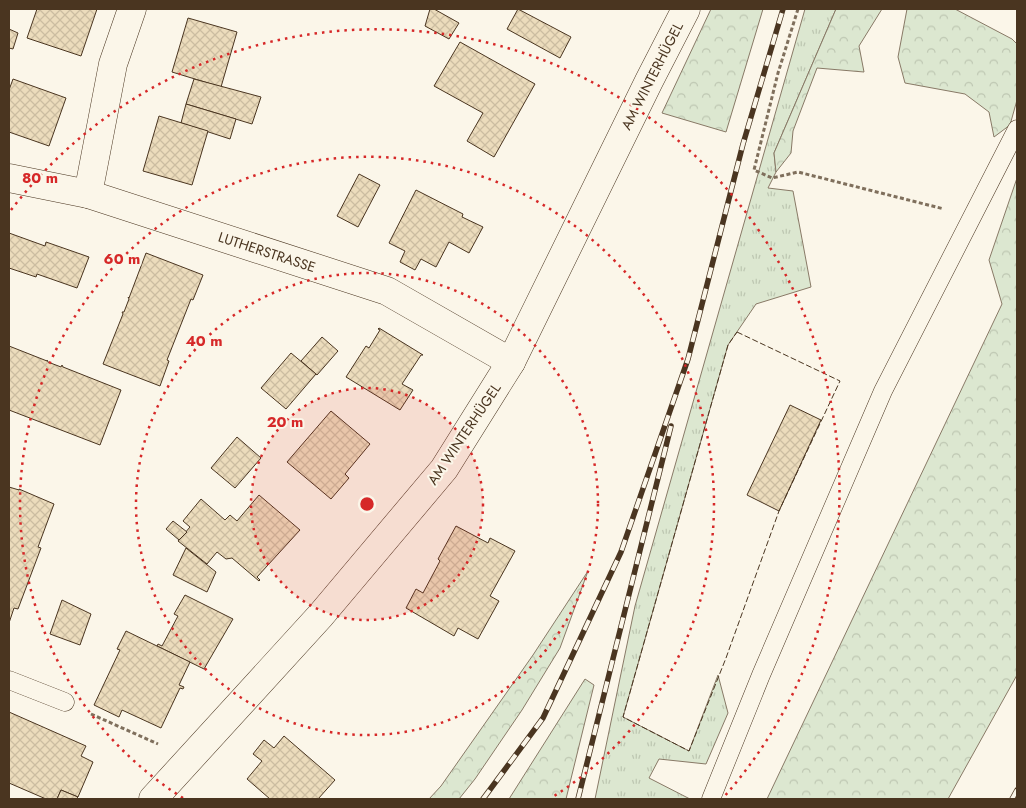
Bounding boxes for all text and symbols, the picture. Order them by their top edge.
street label: AM WINTERHÜGEL [616,18,688,133]
text: 80 m [22,167,58,189]
street label: LUTHERSTRASSE [216,227,318,277]
text: 60 m [104,248,140,270]
text: 40 m [185,330,223,352]
street label: AM WINTERHÜGEL [423,379,506,489]
text: 20 m [267,411,303,433]
centre of rings [358,495,376,513]

